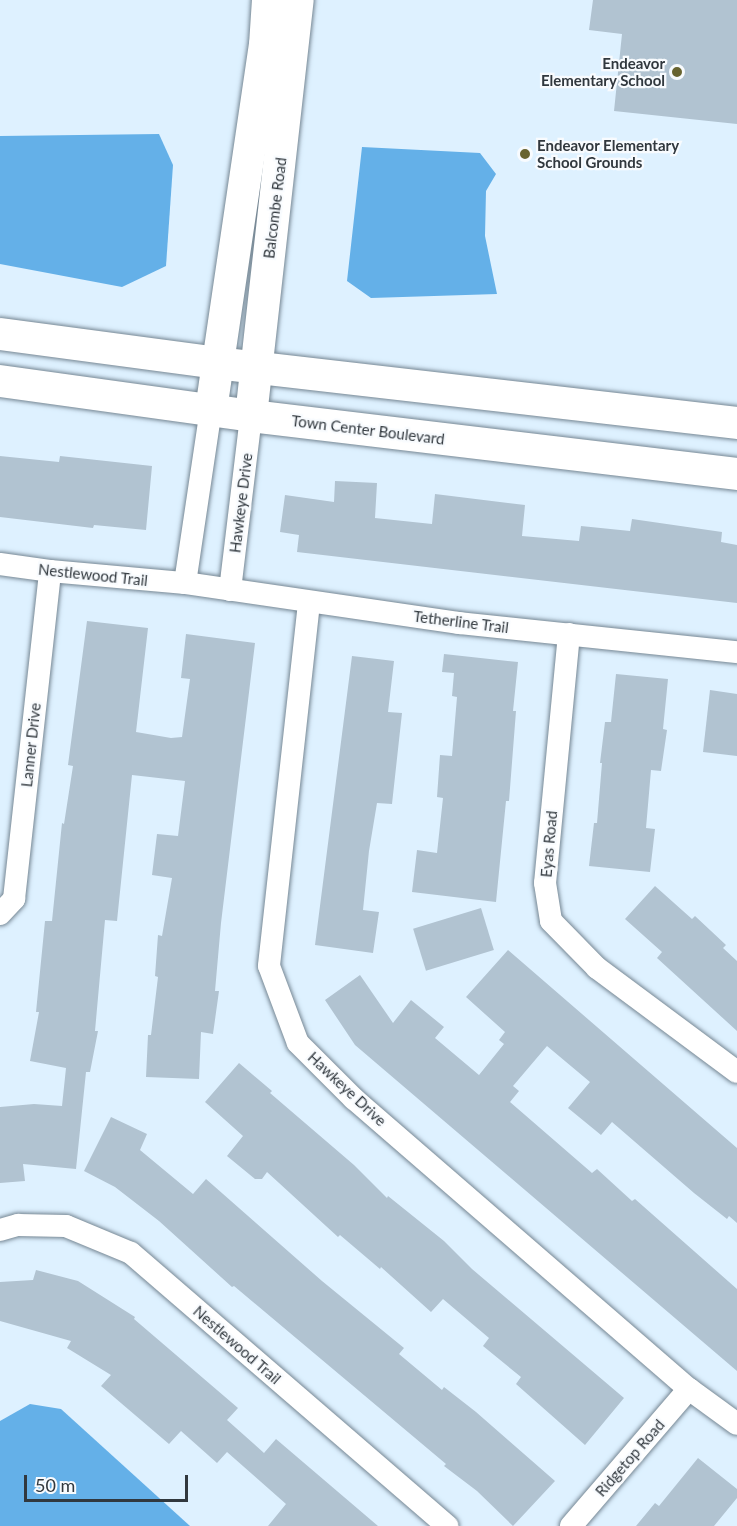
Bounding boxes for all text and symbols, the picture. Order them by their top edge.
place label: Endeavor Elementary School [541,54,665,89]
marker: Endeavor Elementary School [670,65,684,79]
place label: Endeavor Elementary School Grounds [537,136,679,171]
marker: Endeavor Elementary School Grounds [518,147,532,161]
street label: Balcombe Road [260,156,290,260]
street label: Town Center Boulevard [290,412,446,448]
street label: Hawkeye Drive [226,452,256,554]
street label: Nestlewood Trail [37,560,149,590]
street label: Tetherline Trail [412,607,510,637]
street label: Lanner Drive [18,702,44,788]
street label: Eyas Road [537,810,561,878]
street label: Hawkeye Drive [304,1048,390,1130]
street label: Nestlewood Trail [189,1302,285,1388]
street label: Ridgetop Road [592,1416,668,1500]
scale bar [27,1463,190,1501]
text: 50 m [35,1474,75,1496]

